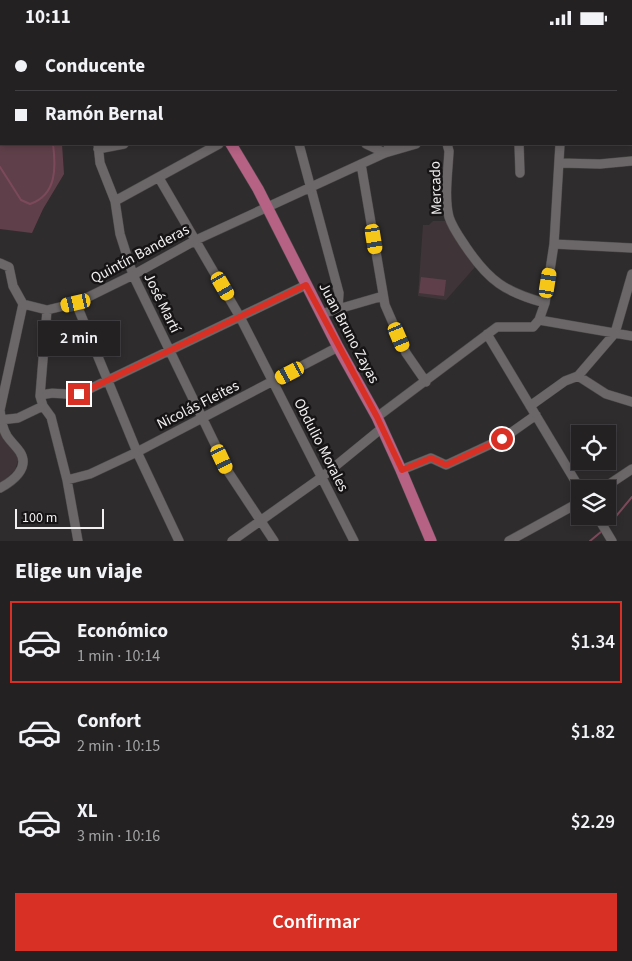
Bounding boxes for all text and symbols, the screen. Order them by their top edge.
text: 10:11 [25,4,71,31]
text: Conducente [45,53,145,80]
text: Ramón Bernal [45,101,163,128]
street label: Mercado [425,161,447,215]
street label: Quintín Banderas [87,219,193,289]
car [364,223,383,255]
car [538,267,557,299]
street label: José Martí [138,269,186,338]
car [209,269,236,303]
street label: Juan Bruno Zayas [314,279,384,387]
car [59,292,92,314]
car [386,320,411,354]
callout: 2 min [38,321,120,357]
text: 2 min [60,327,98,349]
car [273,359,306,387]
street label: Nicolás Fleites [153,375,243,435]
route end [68,383,90,405]
street label: Obdulio Morales [288,395,354,495]
map controls [571,425,616,525]
button: locate [571,425,616,470]
route start [491,428,513,450]
car [208,442,235,476]
button: layers [571,480,616,525]
scale bar [15,506,104,529]
text: 100 m [22,508,57,528]
text: Elige un viaje [15,555,143,587]
text: Económico [77,618,168,645]
icon: car [17,620,62,665]
text: $1.34 [571,629,615,656]
text: 1 min · 10:14 [77,645,160,667]
text: Confort [77,708,141,735]
icon: car [17,710,62,755]
text: $1.82 [571,719,615,746]
text: 2 min · 10:15 [77,735,160,757]
text: XL [77,798,98,825]
icon: car [17,800,62,845]
text: $2.29 [571,809,615,836]
text: 3 min · 10:16 [77,825,160,847]
button: Confirmar [15,893,617,951]

